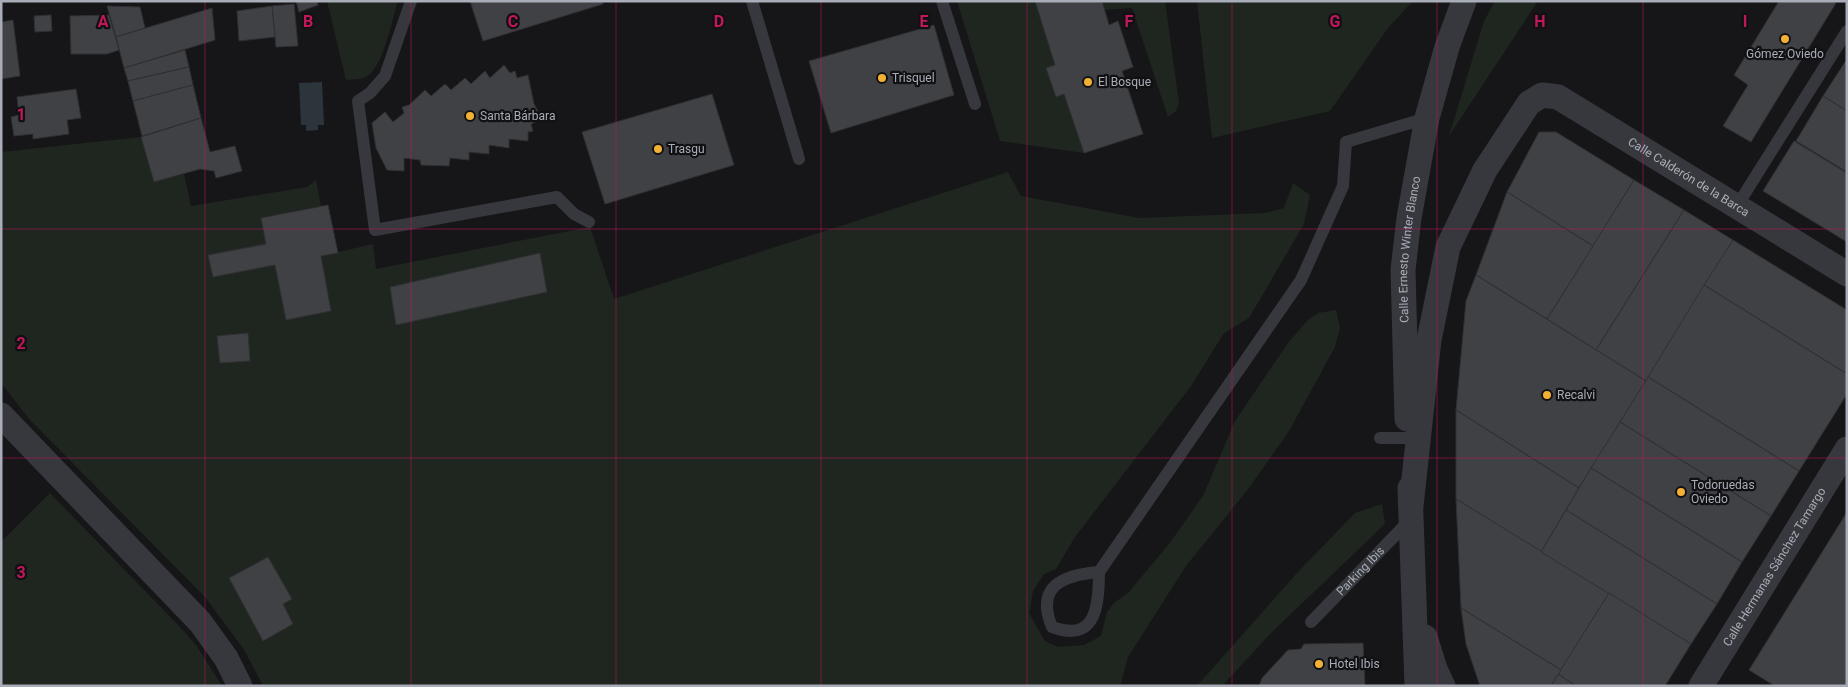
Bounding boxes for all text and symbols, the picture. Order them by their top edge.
text: A [98,12,109,31]
text: B [303,12,313,31]
text: C [508,12,518,31]
text: D [714,12,724,31]
text: E [920,12,929,31]
text: F [1125,12,1134,31]
text: G [1330,12,1341,31]
text: H [1534,12,1546,31]
text: I [1743,12,1747,31]
marker: Gómez Oviedo [1779,33,1791,45]
place label: Gómez Oviedo [1746,47,1824,61]
place label: Trisquel [892,71,935,85]
marker: Trisquel [876,72,888,84]
place label: El Bosque [1098,75,1151,89]
marker: El Bosque [1082,76,1094,88]
text: 1 [16,105,26,124]
place label: Santa Bárbara [480,109,555,123]
marker: Santa Bárbara [464,110,476,122]
street label: Calle Calderón de la Barca [1625,135,1752,219]
place label: Trasgu [668,142,705,156]
marker: Trasgu [652,143,664,155]
street label: Calle Ernesto Winter Blanco [1396,175,1423,323]
text: 2 [16,334,26,353]
place label: Recalvi [1557,388,1595,402]
marker: Recalvi [1541,389,1553,401]
place label: Todoruedas Oviedo [1691,478,1755,506]
street label: Calle Hermanas Sánchez Tamargo [1720,485,1829,649]
marker: Todoruedas Oviedo [1675,486,1687,498]
street label: Parking Ibis [1334,544,1387,598]
text: 3 [16,563,26,582]
place label: Hotel Ibis [1329,657,1380,671]
marker: Hotel Ibis [1313,658,1325,670]

